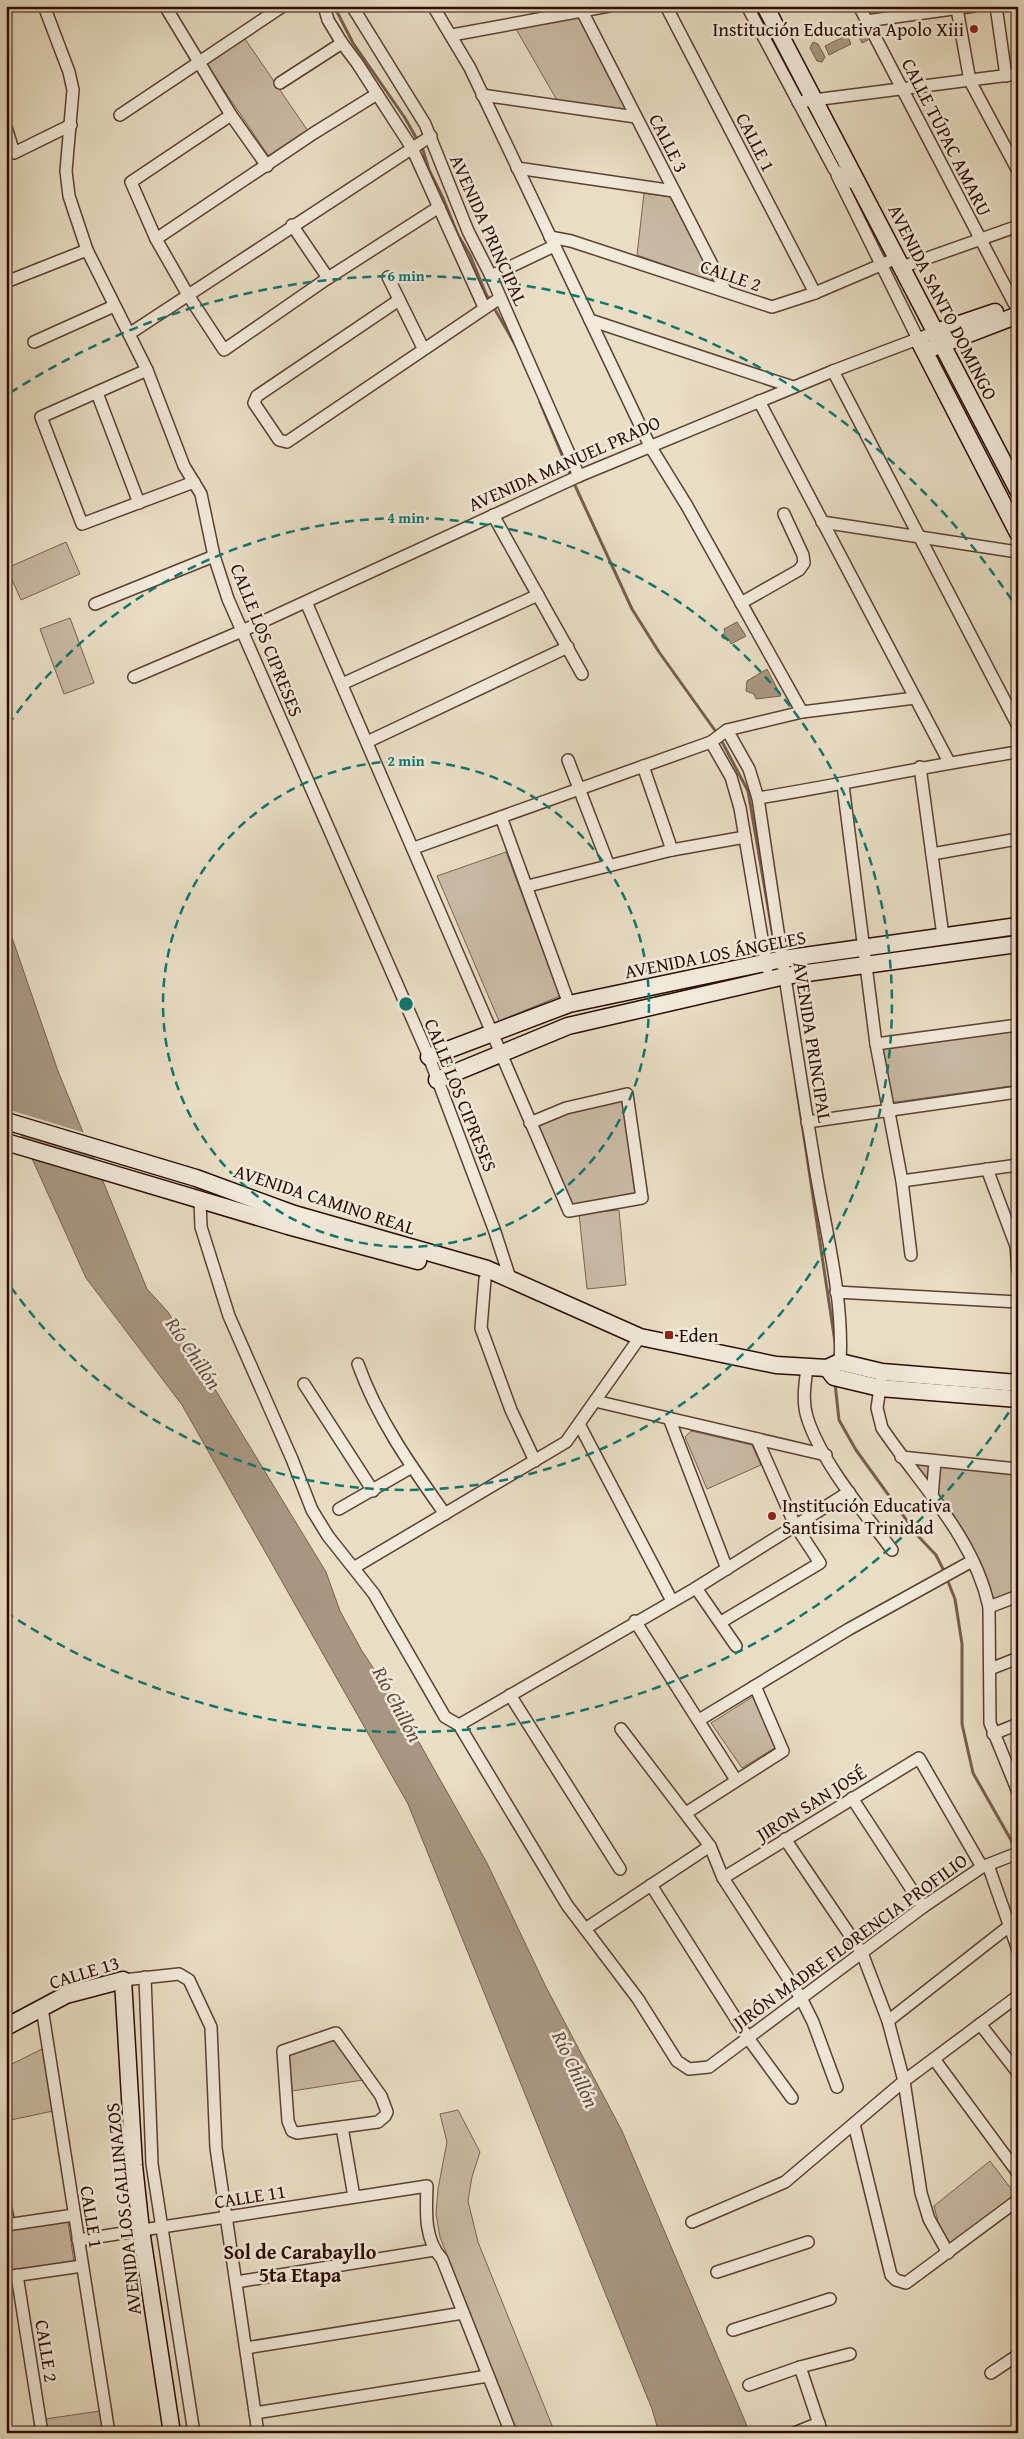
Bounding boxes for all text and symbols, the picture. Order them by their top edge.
place label: Institución Educativa Apolo Xiii [712,15,964,43]
marker: Institución Educativa Apolo Xiii [968,23,980,35]
street label: CALLE TÚPAC AMARU [895,53,999,221]
street label: CALLE 1 [729,108,783,176]
street label: CALLE 3 [642,109,696,177]
street label: AVENIDA PRINCIPAL [443,150,535,310]
street label: AVENIDA SANTO DOMINGO [881,199,1005,405]
street label: CALLE 2 [697,252,765,298]
text: 6 min [387,265,425,286]
street label: AVENIDA MANUEL PRADO [463,408,665,518]
text: 4 min [387,507,425,528]
street label: CALLE LOS CIPRESES [223,559,311,721]
text: 2 min [387,750,425,771]
street label: AVENIDA LOS ÁNGELES [622,923,808,985]
street label: AVENIDA PRINCIPAL [786,960,840,1124]
centre of rings [397,995,415,1013]
street label: CALLE LOS CIPRESES [417,1014,505,1176]
street label: AVENIDA CAMINO REAL [231,1156,419,1242]
water label: Río Chillón [158,1310,229,1395]
place label: Eden [679,1321,719,1349]
marker: Eden [663,1329,675,1341]
place label: Institución Educativa Santisima Trinidad [782,1491,951,1541]
marker: Institución Educativa Santisima Trinidad [766,1510,778,1522]
water label: Río Chillón [365,1660,430,1747]
street label: JIRON SAN JOSÉ [749,1758,872,1849]
street label: JIRÓN MADRE FLORENCIA PROFILIO [725,1846,973,2037]
street label: CALLE 13 [46,1948,122,1996]
water label: Río Chillón [545,2025,606,2112]
street label: AVENIDA LOS GALLINAZOS [98,2101,148,2317]
street label: CALLE 11 [212,2177,288,2215]
street label: CALLE 1 [73,2184,111,2250]
district label: Sol de Carabayllo 5ta Etapa [224,2237,377,2289]
street label: CALLE 2 [28,2318,66,2384]

